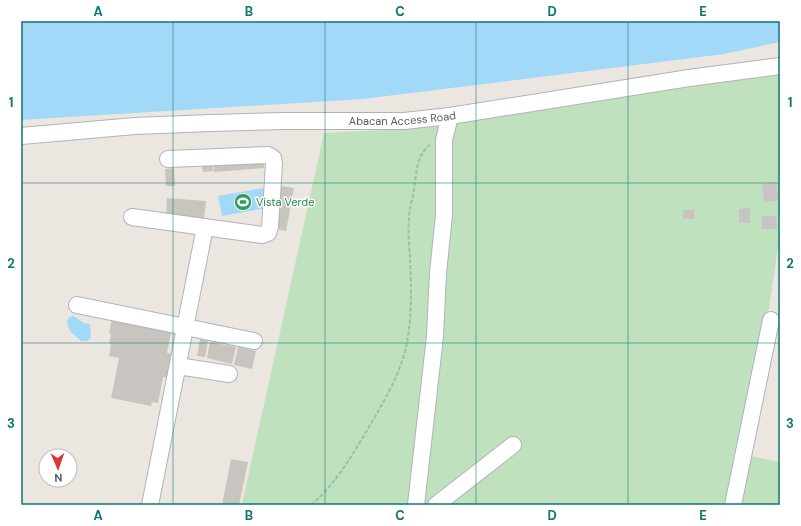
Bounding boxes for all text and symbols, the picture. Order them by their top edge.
text: A [93,3,103,20]
text: B [245,3,253,20]
text: C [395,3,405,20]
text: D [547,3,557,20]
text: E [699,3,707,20]
text: 1 [9,94,13,111]
text: 1 [788,94,792,111]
street label: Abacan Access Road [349,108,457,128]
sports icon: Vista Verde [233,192,253,212]
place label: Vista Verde [256,195,314,209]
text: 2 [7,255,15,272]
text: 2 [786,255,794,272]
text: 3 [7,415,15,432]
text: 3 [786,415,794,432]
north arrow [38,448,78,488]
text: N [54,471,63,485]
text: A [93,507,103,524]
text: B [245,507,253,524]
text: C [395,507,405,524]
text: D [547,507,557,524]
text: E [699,507,707,524]

